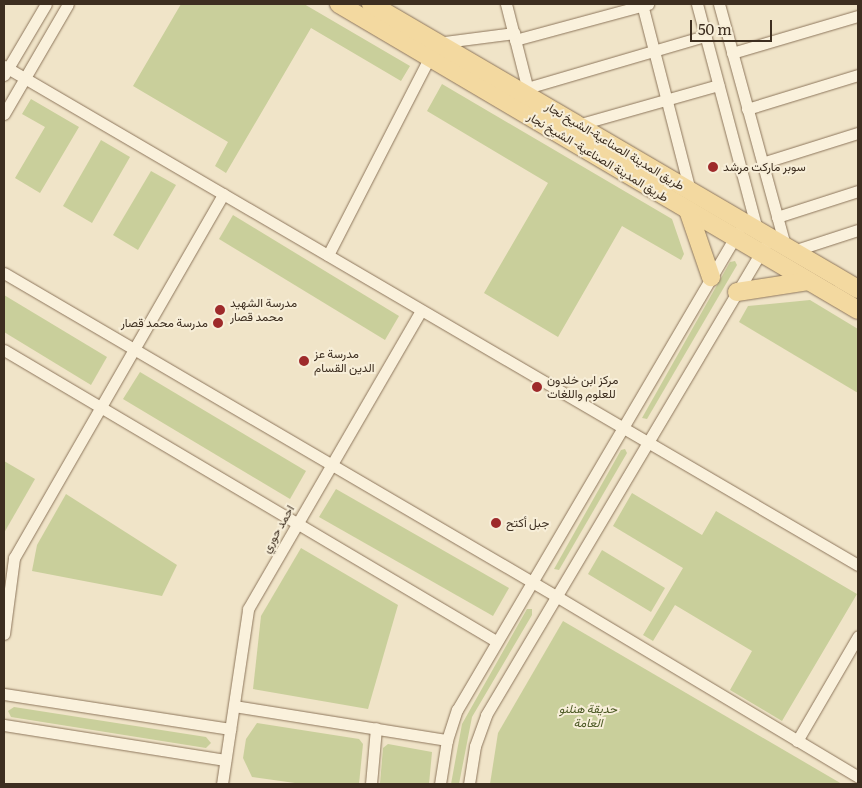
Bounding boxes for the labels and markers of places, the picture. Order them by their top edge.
place label: سوبر ماركت مرشد [723,160,806,174]
marker: سوبر ماركت مرشد [707,161,719,173]
place label: مدرسة الشهيد محمد قصار [230,296,297,324]
marker: مدرسة الشهيد محمد قصار [214,304,226,316]
place label: مدرسة محمد قصار [121,316,208,330]
marker: مدرسة محمد قصار [212,317,224,329]
place label: مدرسة عز الدين القسام [314,347,374,375]
marker: مدرسة عز الدين القسام [298,355,310,367]
place label: مركز ابن خلدون للعلوم واللغات [547,373,618,401]
marker: مركز ابن خلدون للعلوم واللغات [531,381,543,393]
place label: جبل أكتح [506,516,549,530]
marker: جبل أكتح [490,517,502,529]

